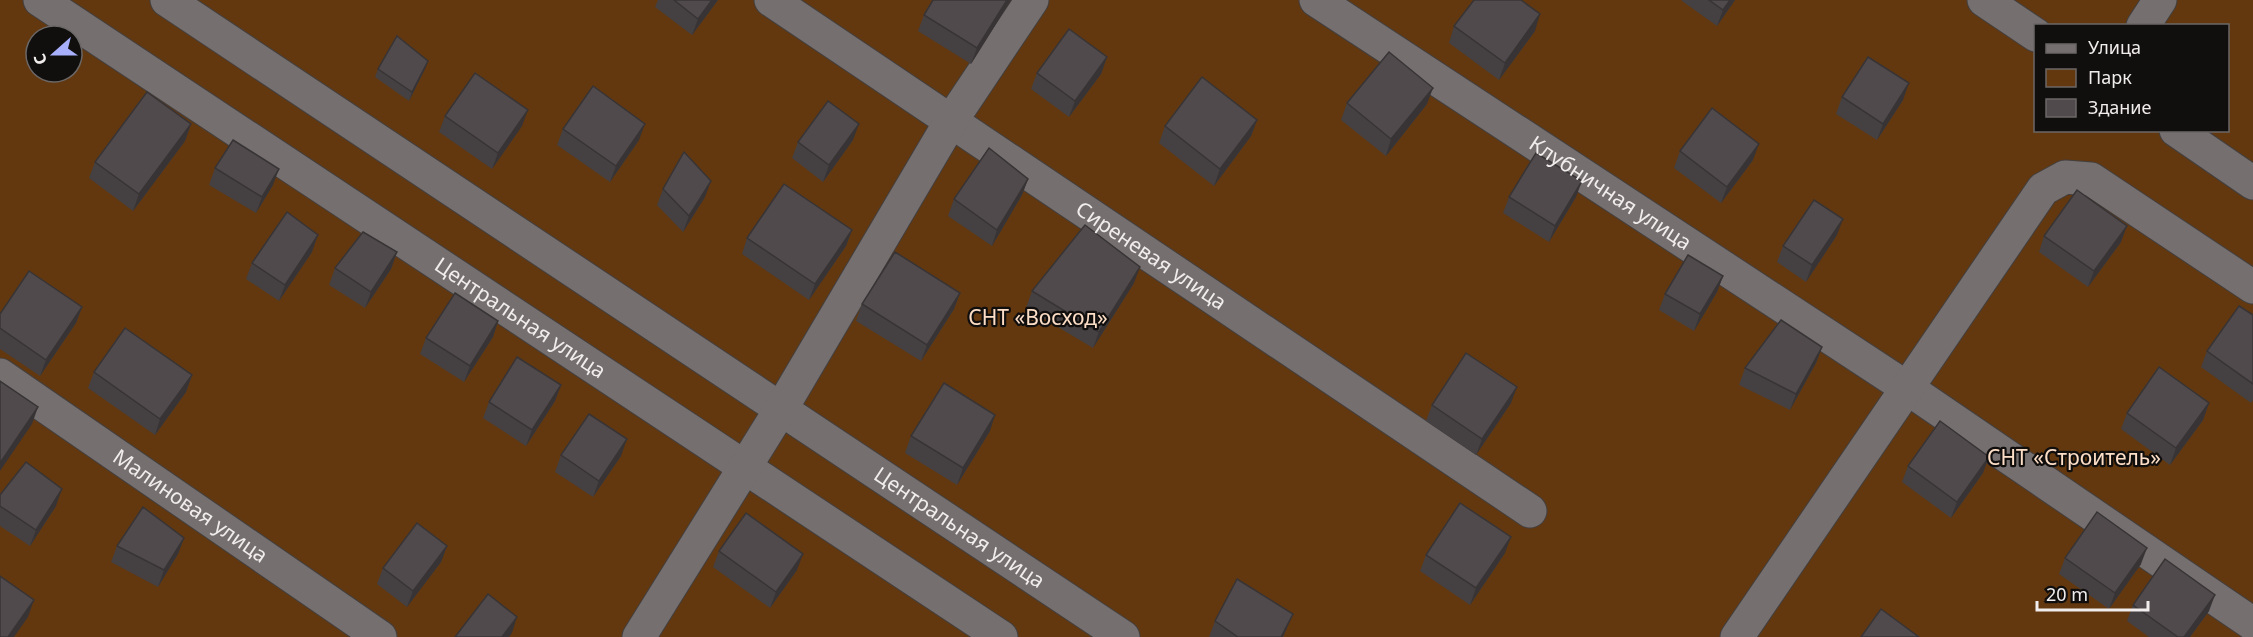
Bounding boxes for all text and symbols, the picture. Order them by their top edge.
north arrow [24,24,84,84]
legend [2034,24,2229,132]
text: Улица [2088,35,2141,59]
text: С [28,51,52,68]
text: Парк [2088,65,2132,89]
text: Здание [2088,95,2152,119]
street label: Клубничная улица [1524,129,1697,256]
street label: Сиреневая улица [1071,194,1232,316]
street label: Центральная улица [430,251,612,384]
park label: СНТ «Восход» [968,303,1108,331]
street label: Малиновая улица [108,442,274,569]
park label: СНТ «Строитель» [1987,443,2161,471]
street label: Центральная улица [869,460,1051,594]
scale bar [2037,574,2148,612]
text: 20 m [2046,582,2088,606]

